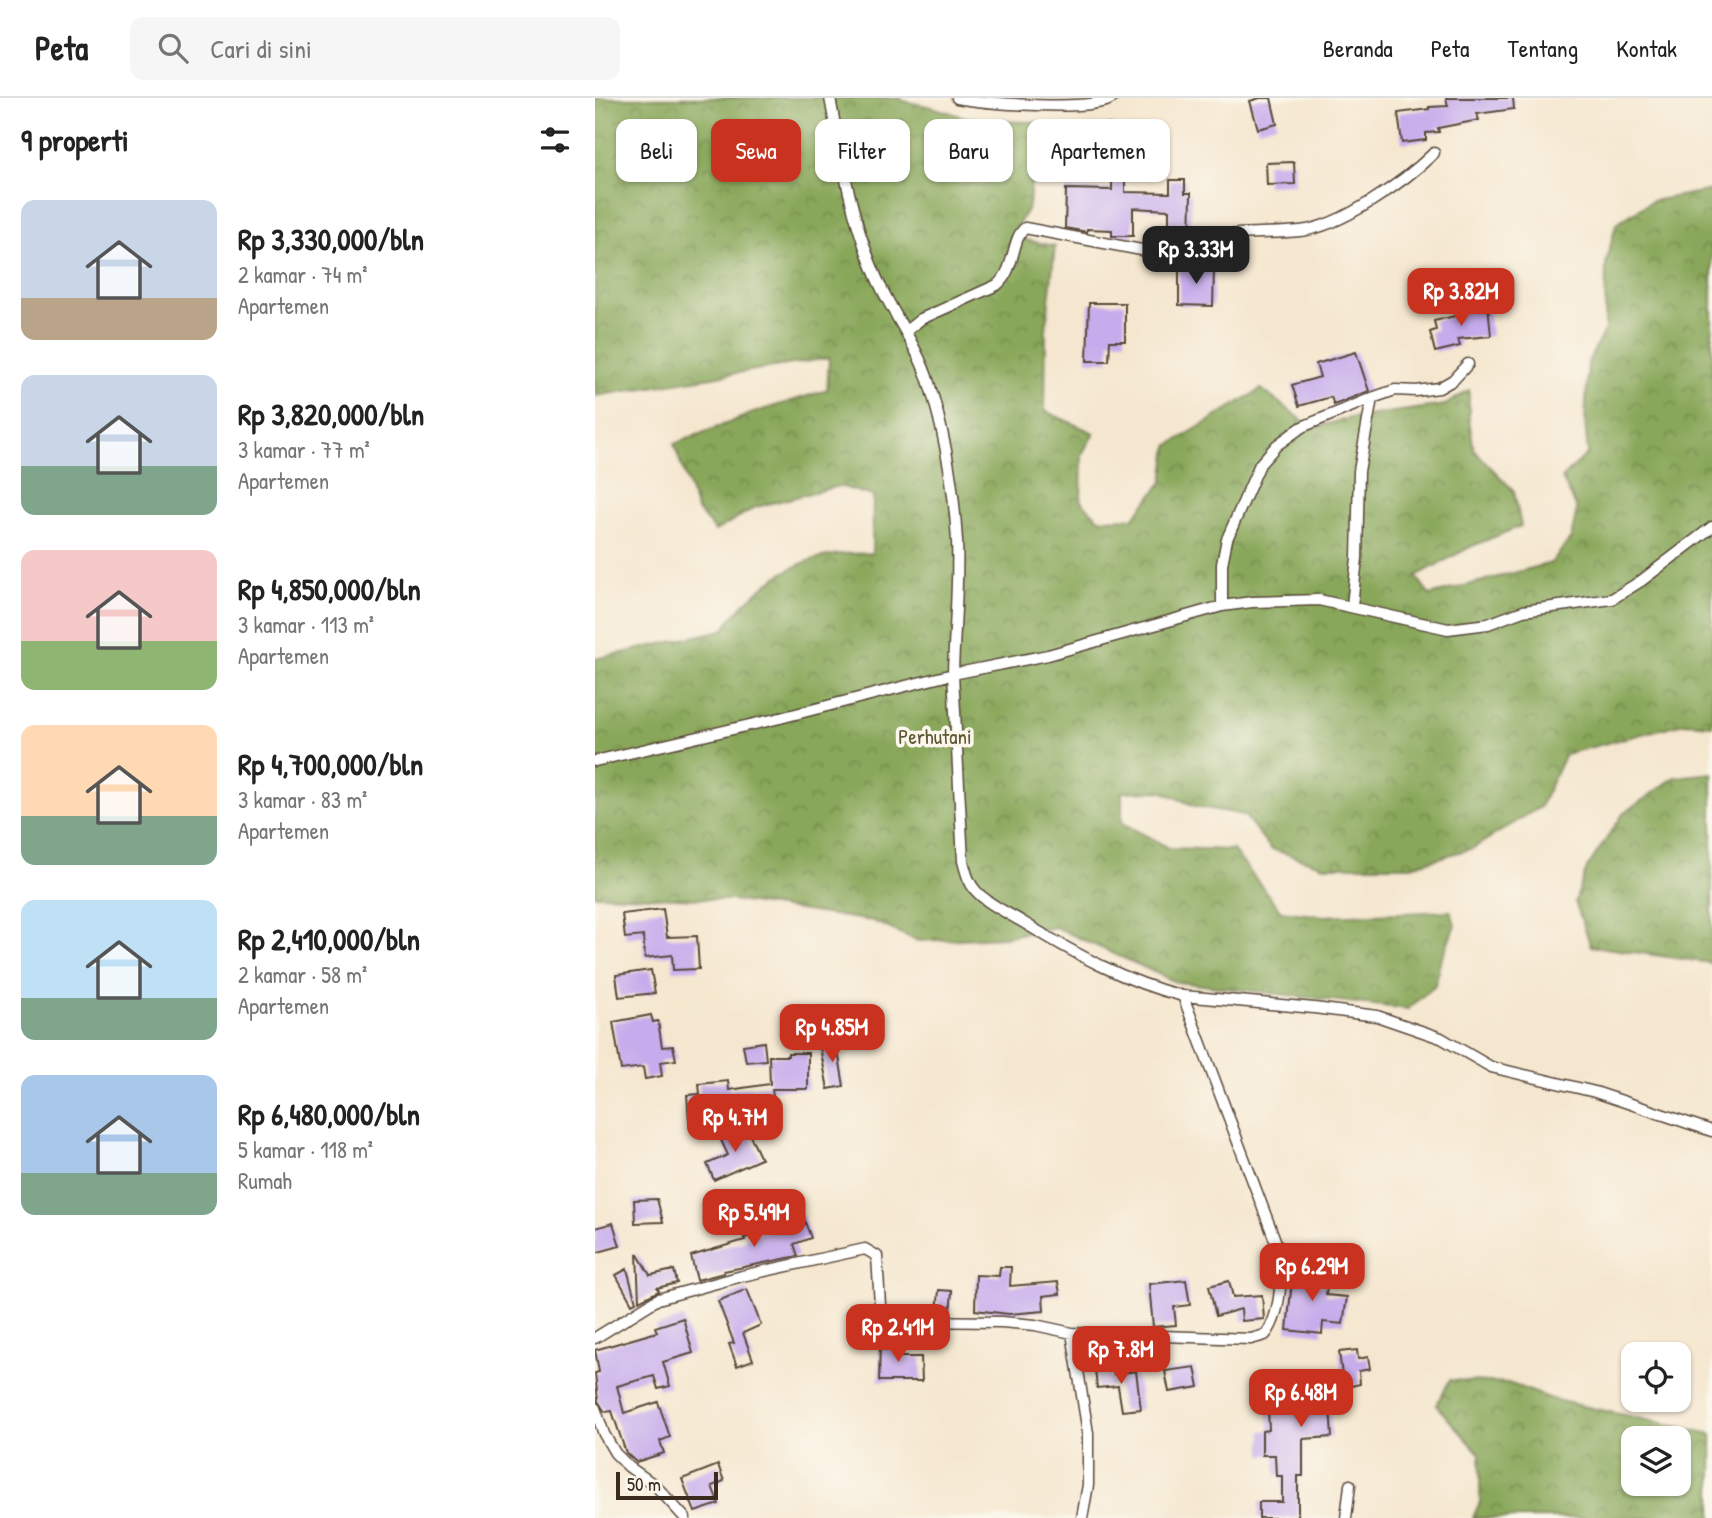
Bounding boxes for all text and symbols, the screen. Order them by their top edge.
search box [130,17,620,80]
text: Peta [35,26,88,70]
icon: search [154,29,192,67]
text: Cari di sini [210,31,312,66]
text: Beranda [1323,32,1393,64]
text: Peta [1431,32,1469,64]
text: Tentang [1507,32,1578,64]
text: Kontak [1616,32,1677,64]
chip: Beli [616,119,697,182]
chip: Sewa [711,119,801,182]
chip: Filter [815,119,910,182]
chip: Baru [924,119,1013,182]
chip: Apartemen [1027,119,1170,182]
text: 9 properti [21,120,129,160]
icon: filters [536,121,574,159]
text: Rp 3,330,000/bln [238,219,424,259]
pin: Rp 3.33M [1124,226,1268,286]
icon: home [77,228,161,312]
text: Rp 3.33M [1158,233,1234,264]
text: 2 kamar · 74 m² [238,259,368,290]
pin: Rp 3.82M [1389,268,1533,328]
text: Rp 3.82M [1423,275,1499,306]
text: Apartemen [238,290,329,321]
text: Rp 3,820,000/bln [238,394,424,434]
icon: home [77,403,161,487]
text: 3 kamar · 77 m² [238,434,370,465]
text: Apartemen [238,465,329,496]
text: Rp 4,850,000/bln [238,569,421,609]
icon: home [77,578,161,662]
text: 3 kamar · 113 m² [238,609,374,640]
text: Apartemen [238,640,329,671]
park label: Perhutani [898,722,972,751]
text: Rp 4,700,000/bln [238,744,423,784]
icon: home [77,753,161,837]
text: 3 kamar · 83 m² [238,784,367,815]
text: Apartemen [238,815,329,846]
text: Rp 2,410,000/bln [238,919,420,959]
icon: home [77,928,161,1012]
text: 2 kamar · 58 m² [238,959,367,990]
text: Apartemen [238,990,329,1021]
pin: Rp 4.85M [760,1004,904,1064]
text: Rp 4.85M [796,1011,868,1042]
text: Rp 6,480,000/bln [238,1094,420,1134]
pin: Rp 4.7M [670,1094,800,1154]
text: Rp 4.7M [703,1101,767,1132]
icon: home [77,1103,161,1187]
text: 5 kamar · 118 m² [238,1134,373,1165]
text: Rumah [238,1165,292,1196]
pin: Rp 5.49M [682,1190,826,1249]
text: Rp 5.49M [719,1196,789,1227]
pin: Rp 6.29M [1240,1244,1384,1303]
text: Rp 6.29M [1276,1250,1348,1281]
pin: Rp 2.41M [826,1304,970,1364]
text: Rp 2.41M [862,1311,934,1342]
pin: Rp 7.8M [1056,1326,1186,1386]
text: Rp 7.8M [1088,1333,1154,1364]
map controls [1621,1342,1691,1496]
button: locate [1621,1342,1691,1412]
pin: Rp 6.48M [1229,1370,1373,1429]
text: Rp 6.48M [1265,1376,1337,1407]
button: layers [1621,1426,1691,1496]
scale bar [616,1469,717,1501]
text: 50 m [627,1471,661,1497]

